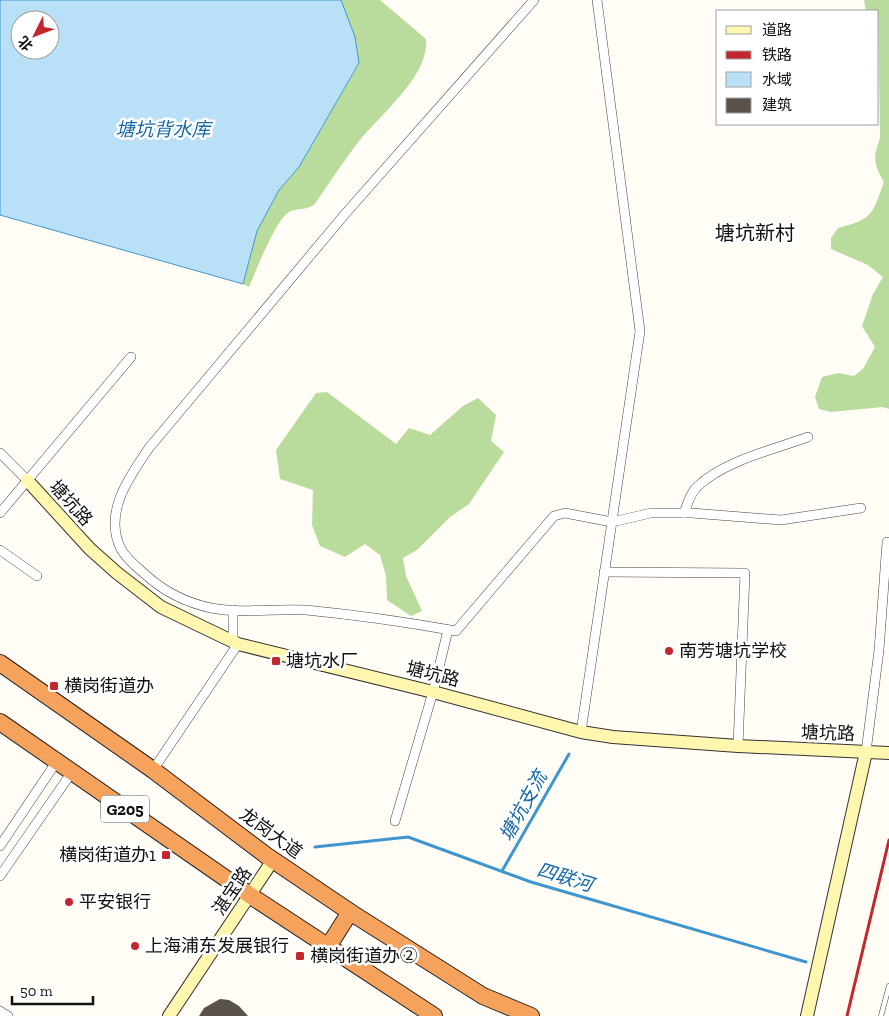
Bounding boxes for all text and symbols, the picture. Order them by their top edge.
north arrow [10,10,60,60]
legend [716,10,879,125]
text: 道路 [762,21,792,39]
text: 北 [15,32,37,54]
text: 铁路 [762,46,792,64]
text: 水域 [762,71,792,89]
text: 建筑 [762,96,792,114]
water label: 塘坑背水库 [115,118,213,141]
district label: 塘坑新村 [715,221,795,245]
street label: 塘坑路 [45,476,97,530]
place label: 南芳塘坑学校 [679,640,787,662]
marker: 南芳塘坑学校 [663,645,675,657]
place label: 塘坑水厂 [286,650,358,672]
marker: 塘坑水厂 [270,655,282,667]
street label: 塘坑路 [404,657,462,691]
place label: 横岗街道办 [64,675,154,697]
marker: 横岗街道办 [48,680,60,692]
street label: 塘坑路 [801,721,855,745]
water label: 塘坑支流 [495,765,553,845]
road number: G205 [101,796,149,822]
street label: 龙岗大道 [235,803,307,863]
place label: 横岗街道办1 [59,844,156,866]
marker: 横岗街道办1 [160,849,172,861]
water label: 四联河 [534,858,599,897]
street label: 湛宝路 [208,862,256,920]
place label: 平安银行 [79,891,151,913]
marker: 平安银行 [63,896,75,908]
place label: 上海浦东发展银行 [145,935,289,957]
marker: 上海浦东发展银行 [129,940,141,952]
place label: 横岗街道办② [310,945,418,967]
marker: 横岗街道办② [294,950,306,962]
scale bar [12,974,94,1006]
text: 50 m [20,982,53,1000]

